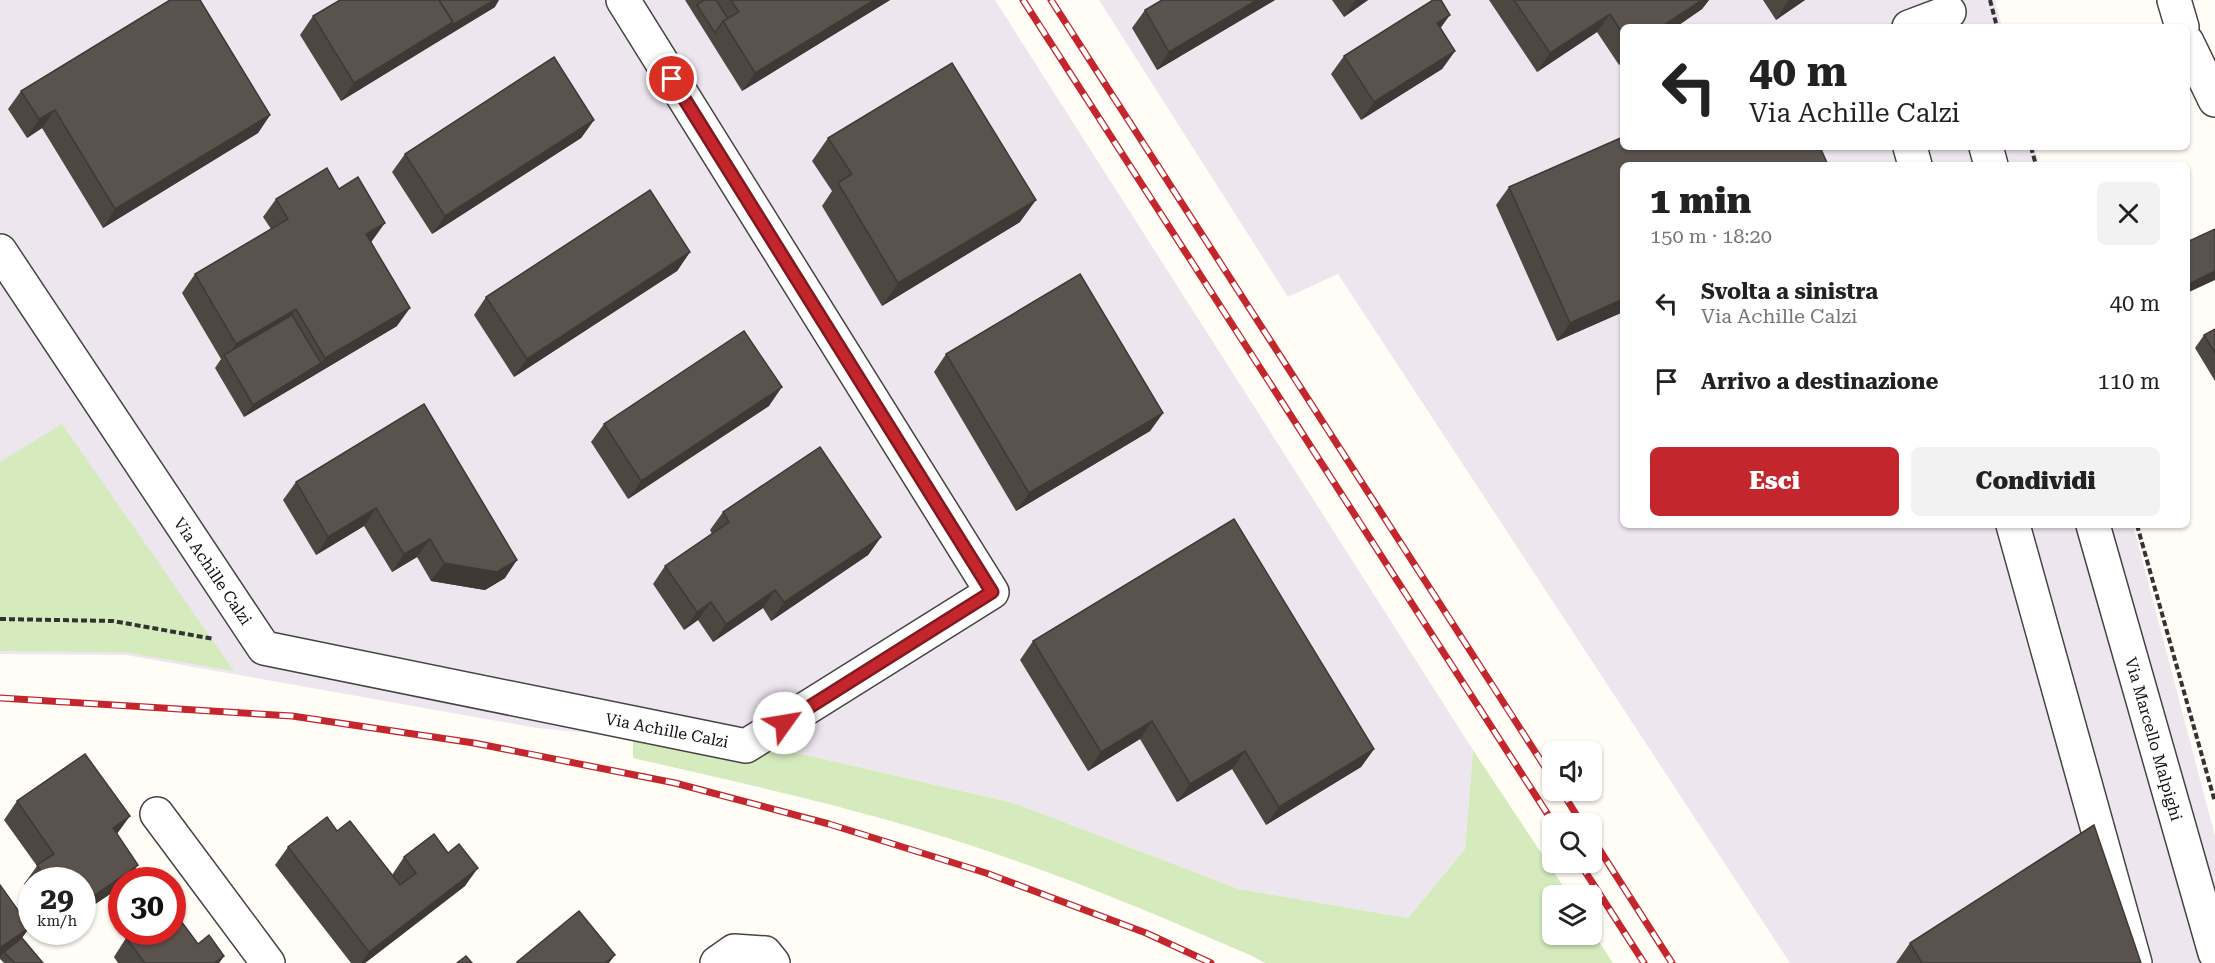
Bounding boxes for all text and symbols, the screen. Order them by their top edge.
text: 40 m [1749,47,1847,96]
icon: left [1650,48,1728,126]
pin [646,53,697,104]
icon: arrive [655,62,688,95]
text: Via Achille Calzi [1749,97,1960,129]
text: 1 min [1650,180,1751,222]
button: close [2097,182,2160,245]
text: 150 m · 18:20 [1650,224,1772,248]
text: Svolta a sinistra [1701,279,1878,304]
icon: left [1650,287,1683,320]
text: 40 m [2110,291,2160,316]
text: Via Achille Calzi [1701,304,1857,328]
icon: arrive [1650,365,1683,398]
text: Arrivo a destinazione [1701,369,1938,394]
text: 110 m [2097,369,2160,394]
button: Esci [1650,447,1899,516]
button: Condividi [1911,447,2160,516]
street label: Via Achille Calzi [170,514,255,628]
street label: Via Marcello Malpighi [2121,655,2186,823]
position arrow [752,691,816,755]
street label: Via Achille Calzi [604,709,730,752]
map controls [1542,741,1602,945]
button: sound [1542,741,1602,801]
button: search [1542,813,1602,873]
speed limit sign: 30 [108,867,186,945]
text: 29 [40,881,74,916]
button: layers [1542,885,1602,945]
text: km/h [37,912,77,930]

